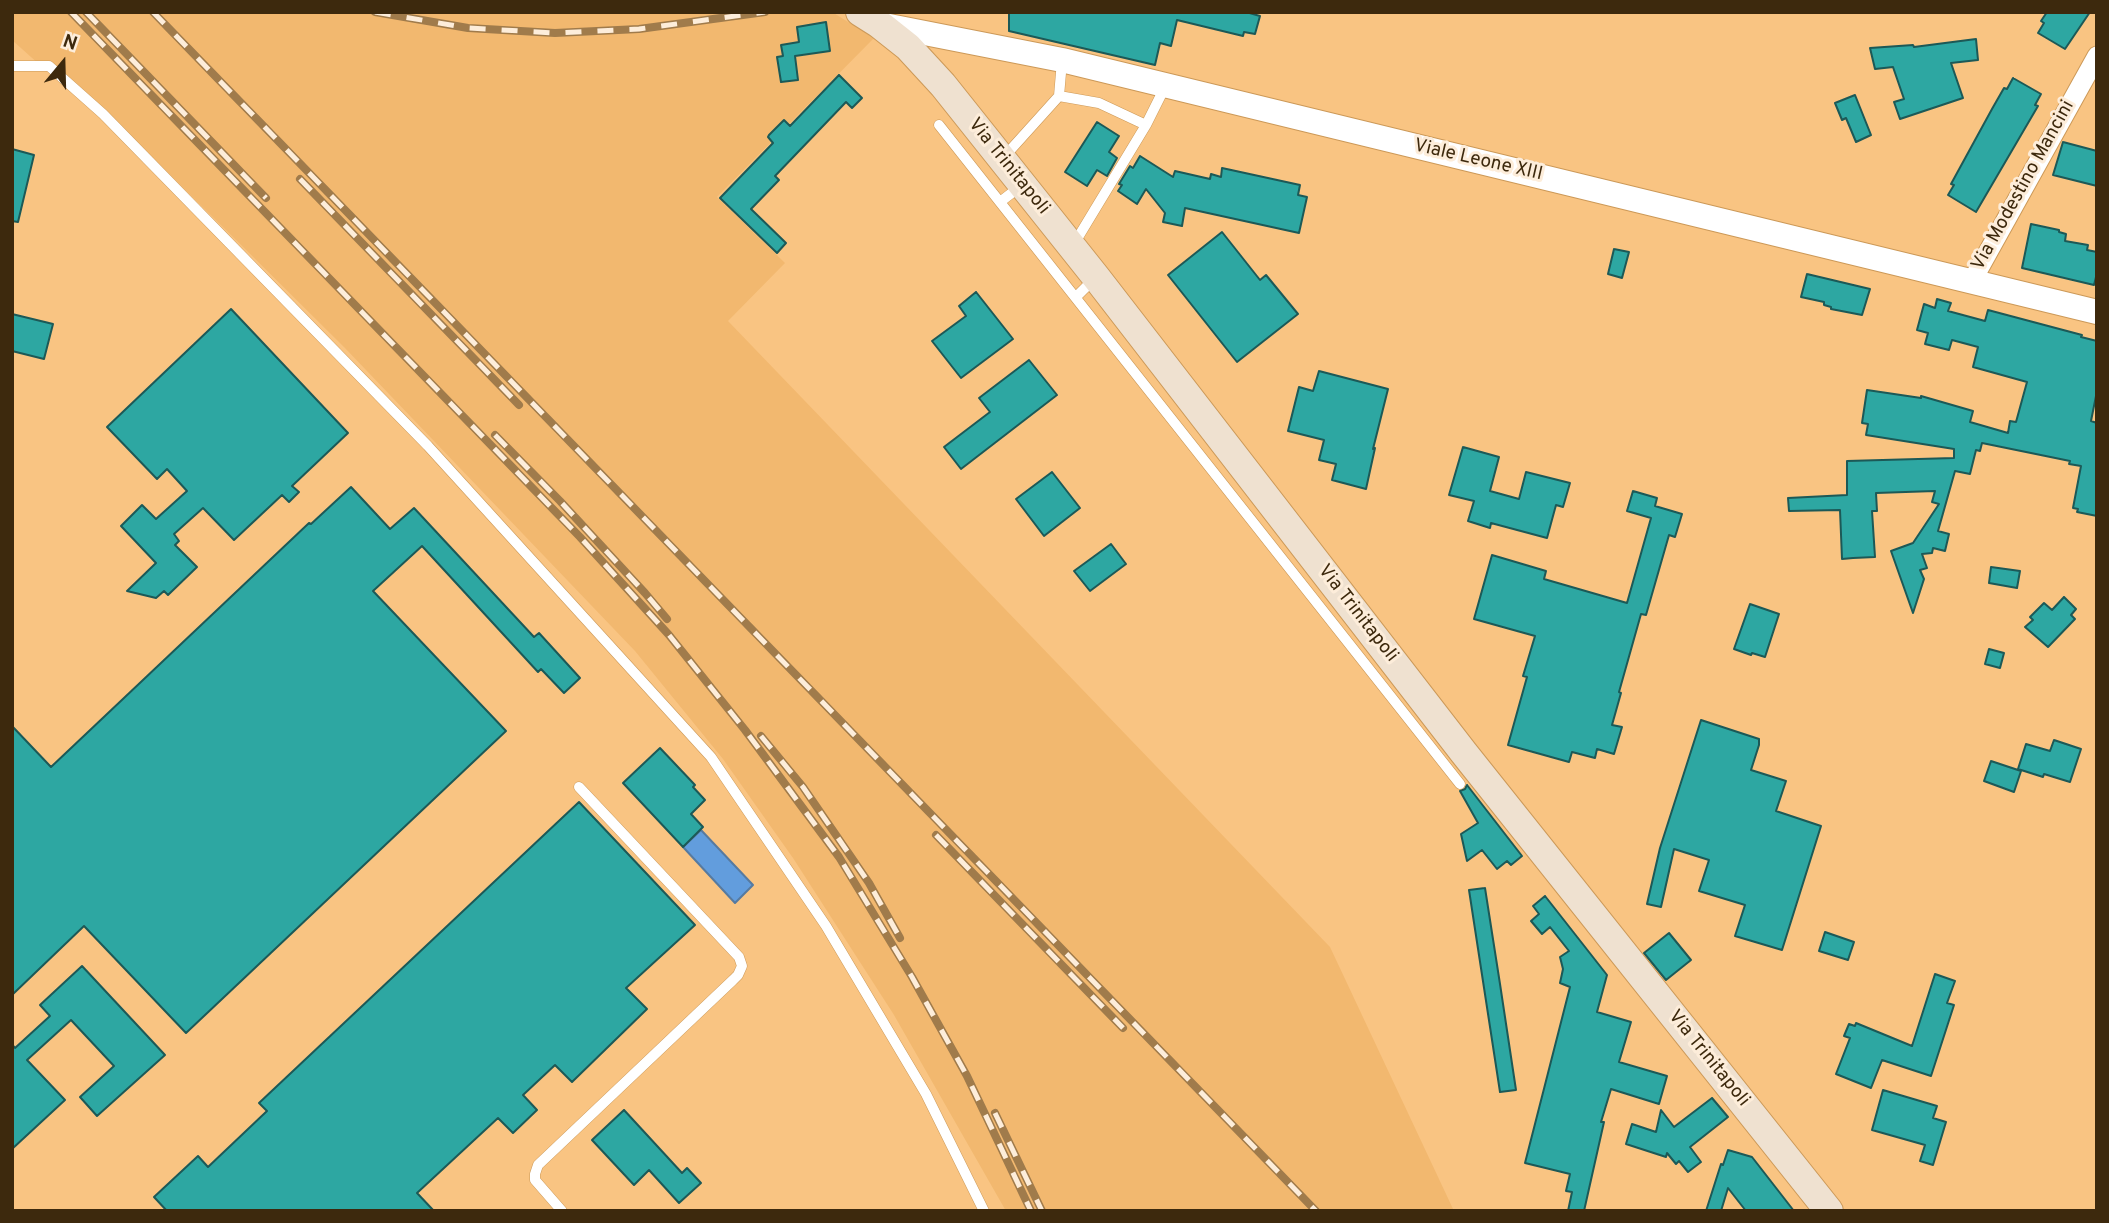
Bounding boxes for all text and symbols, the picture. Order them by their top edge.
north arrow [28,28,98,98]
text: N [59,30,80,57]
street label: Via Modestino Mancini [1968,97,2080,275]
street label: Via Trinitapoli [962,114,1054,220]
street label: Viale Leone XIII [1411,135,1545,187]
street label: Via Trinitapoli [1312,561,1402,667]
street label: Via Trinitapoli [1662,1006,1754,1112]

